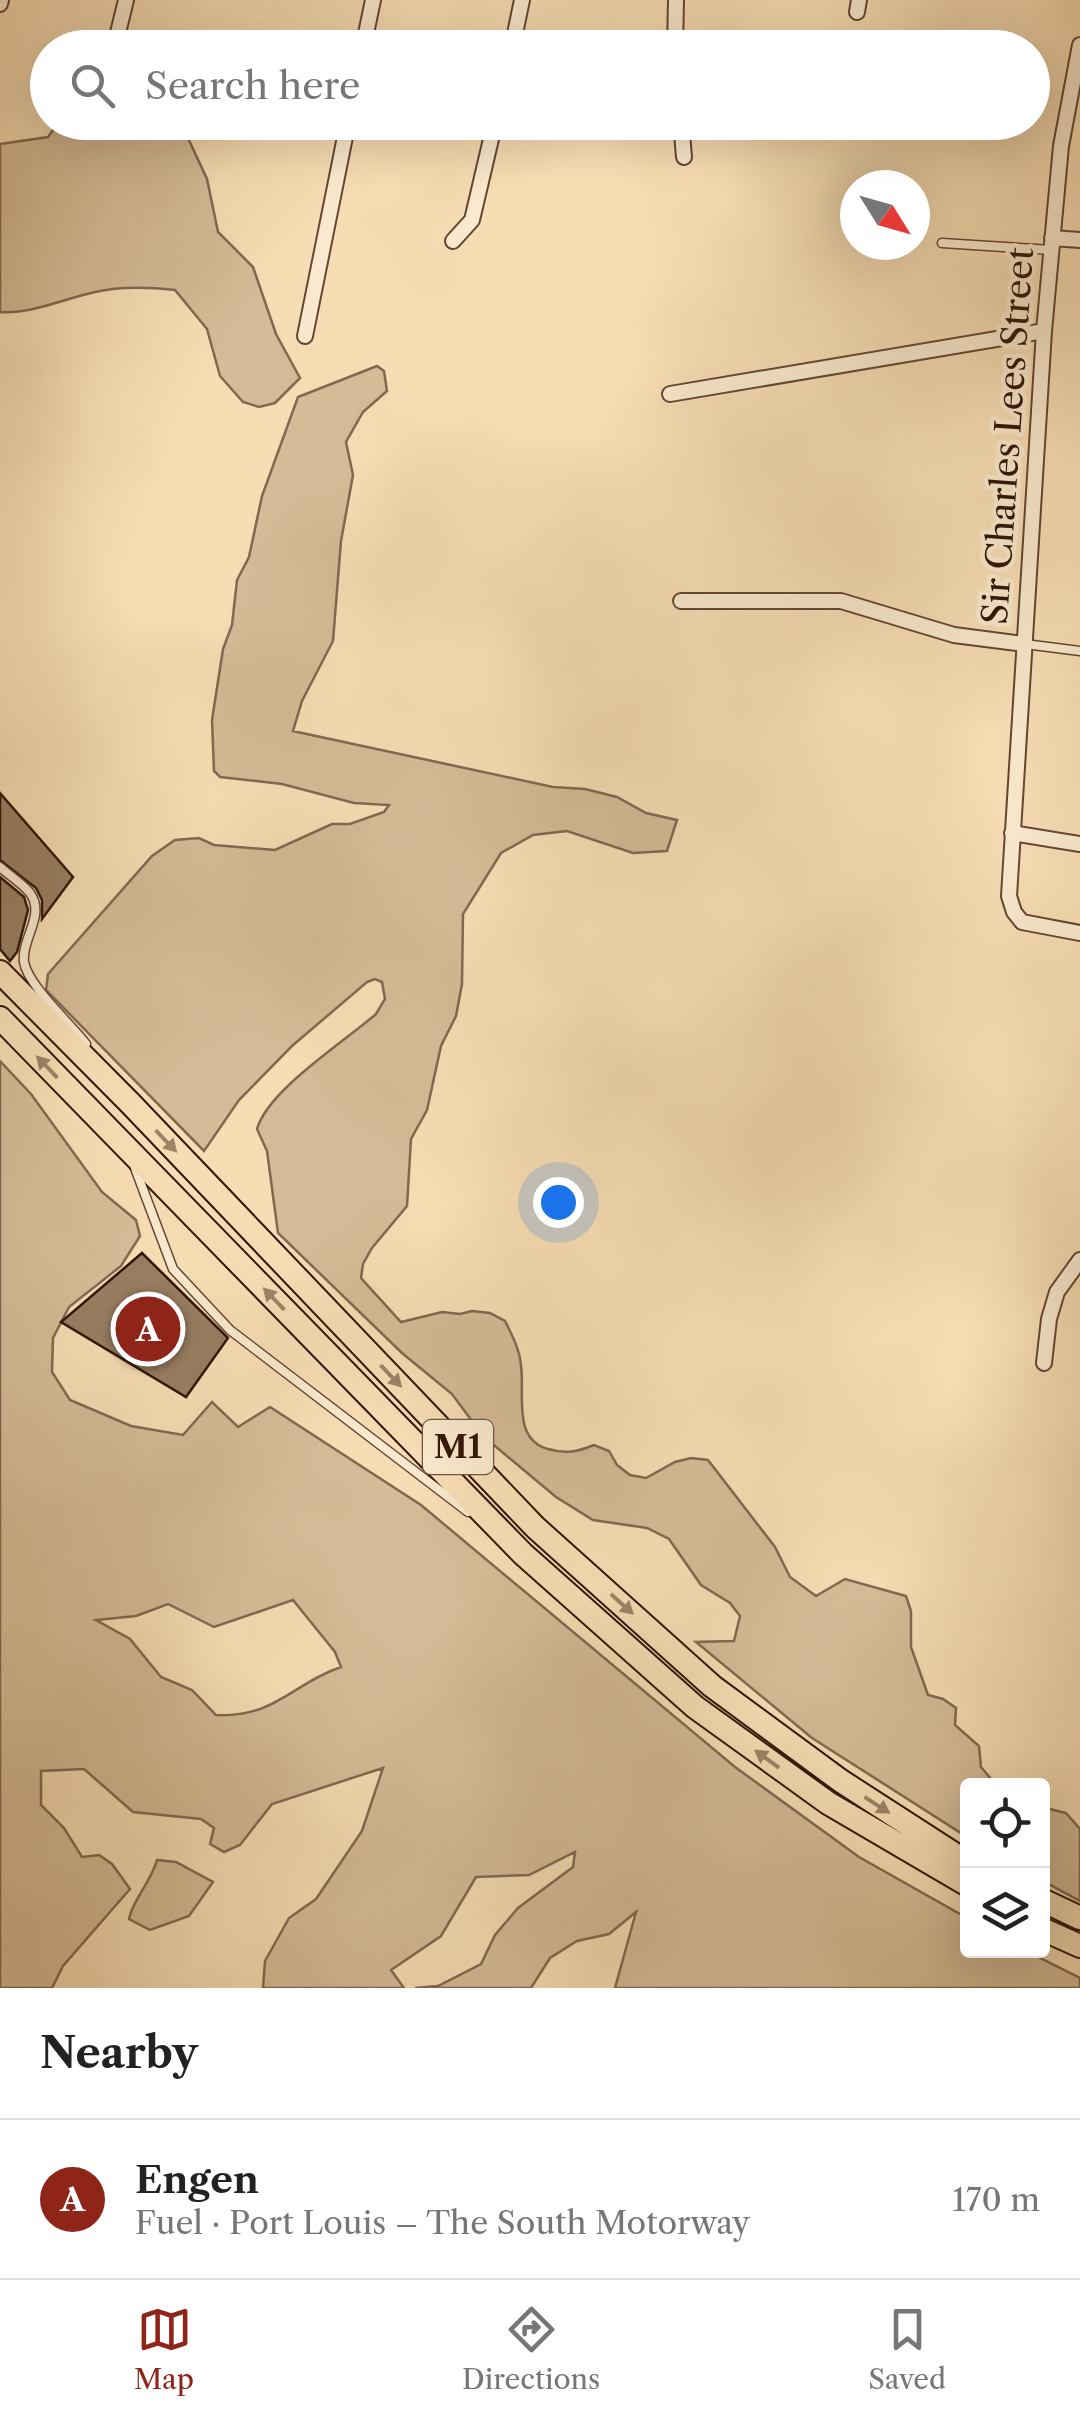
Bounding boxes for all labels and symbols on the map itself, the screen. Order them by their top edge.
north arrow [840,170,930,260]
street label: Sir Charles Lees Street [973,246,1042,626]
one-way arrow [36,1055,59,1079]
one-way arrow [155,1129,178,1153]
your location [533,1177,584,1228]
one-way arrow [263,1288,286,1312]
pin: A [116,1292,180,1366]
one-way arrow [379,1364,402,1388]
road number: M1 [423,1420,493,1474]
one-way arrow [609,1593,634,1615]
one-way arrow [754,1750,780,1769]
one-way arrow [863,1795,891,1813]

